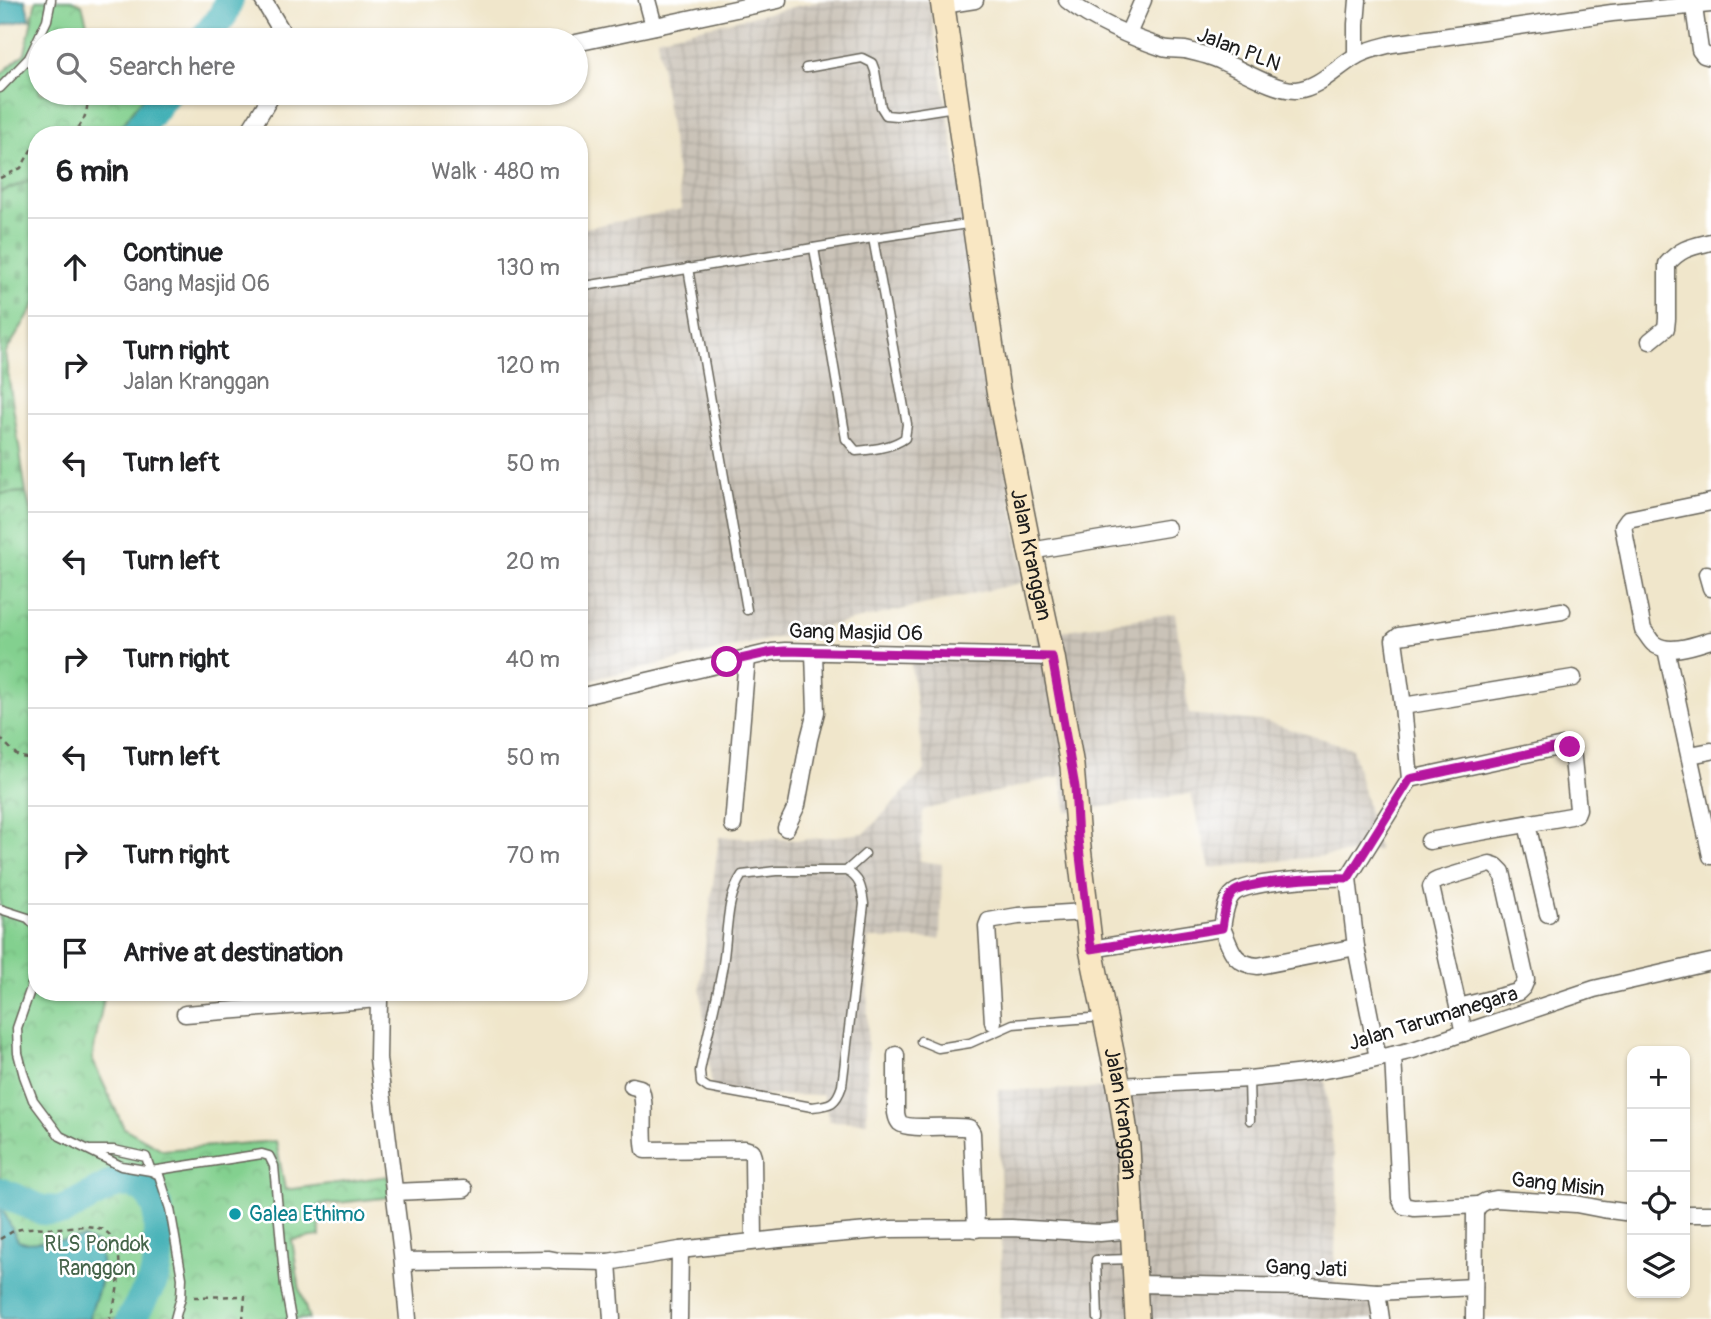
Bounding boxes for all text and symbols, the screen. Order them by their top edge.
street label: Jalan PLN [1193,21,1285,78]
search box [28,28,588,105]
icon: search [52,48,90,86]
text: Search here [108,51,235,83]
text: 6 min [56,153,129,190]
text: Walk · 480 m [431,157,560,186]
text: Continue [123,237,223,269]
icon: ahead [56,248,94,286]
text: 130 m [497,253,560,282]
text: Gang Masjid 06 [123,269,270,298]
text: Turn right [123,335,229,367]
icon: right [56,346,94,384]
text: 120 m [497,351,560,380]
text: Jalan Kranggan [123,367,269,396]
icon: left [56,444,94,482]
text: Turn left [123,447,219,479]
text: 50 m [506,449,560,478]
street label: Jalan Kranggan [1004,487,1058,623]
icon: left [56,542,94,580]
text: Turn left [123,545,219,577]
text: 20 m [506,547,560,576]
street label: Gang Masjid 06 [789,618,923,647]
icon: right [56,640,94,678]
text: Turn right [123,643,229,675]
text: 40 m [506,645,560,674]
route start [711,646,742,677]
route end [1554,731,1585,762]
icon: left [56,738,94,776]
text: Turn left [123,741,219,773]
text: 50 m [506,743,560,772]
icon: right [56,836,94,874]
text: Turn right [123,839,229,871]
text: 70 m [507,841,560,870]
icon: arrive [56,934,94,972]
text: Arrive at destination [123,937,343,969]
street label: Jalan Tarumanegara [1345,980,1521,1057]
street label: Jalan Kranggan [1097,1045,1143,1181]
map controls [1627,1046,1690,1298]
button: + [1627,1046,1690,1109]
button: − [1627,1109,1690,1172]
street label: Gang Misin [1510,1166,1606,1203]
button: locate [1627,1172,1690,1235]
place label: Galea Ethimo [249,1201,365,1228]
marker: Galea Ethimo [227,1206,243,1222]
park label: RLS Pondok Ranggon [44,1231,150,1282]
button: layers [1627,1235,1690,1298]
street label: Gang Jati [1265,1254,1347,1283]

